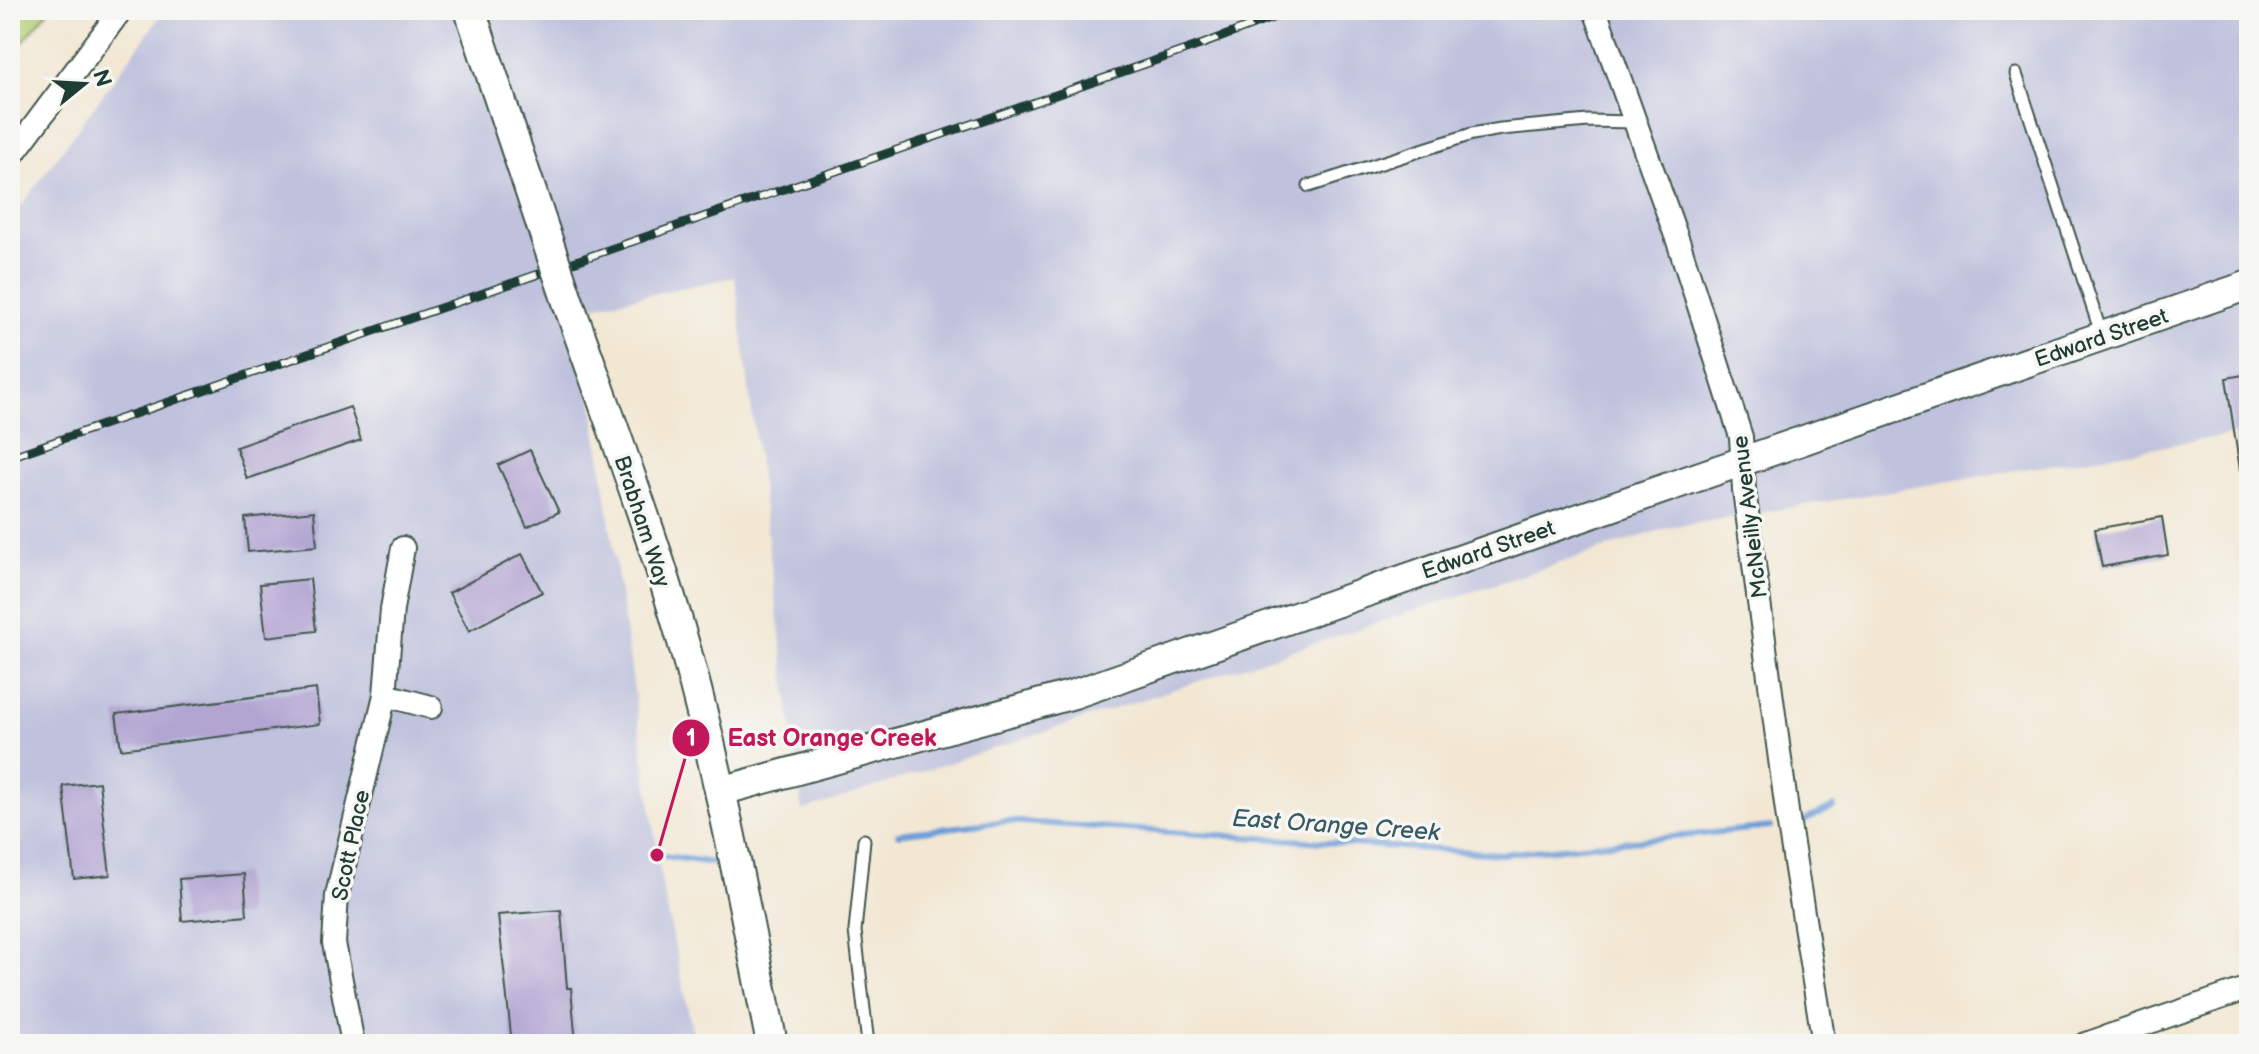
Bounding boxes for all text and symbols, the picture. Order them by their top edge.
north arrow [44,44,124,124]
text: N [86,66,117,90]
street label: Edward Street [2031,303,2172,374]
street label: McNeilly Avenue [1727,434,1774,600]
street label: Brabham Way [608,452,676,591]
street label: Edward Street [1418,515,1559,586]
callout: East Orange Creek [671,714,953,762]
text: 1 [686,724,696,753]
text: East Orange Creek [727,724,937,753]
street label: Scott Place [327,787,376,903]
water label: East Orange Creek [1231,804,1442,847]

